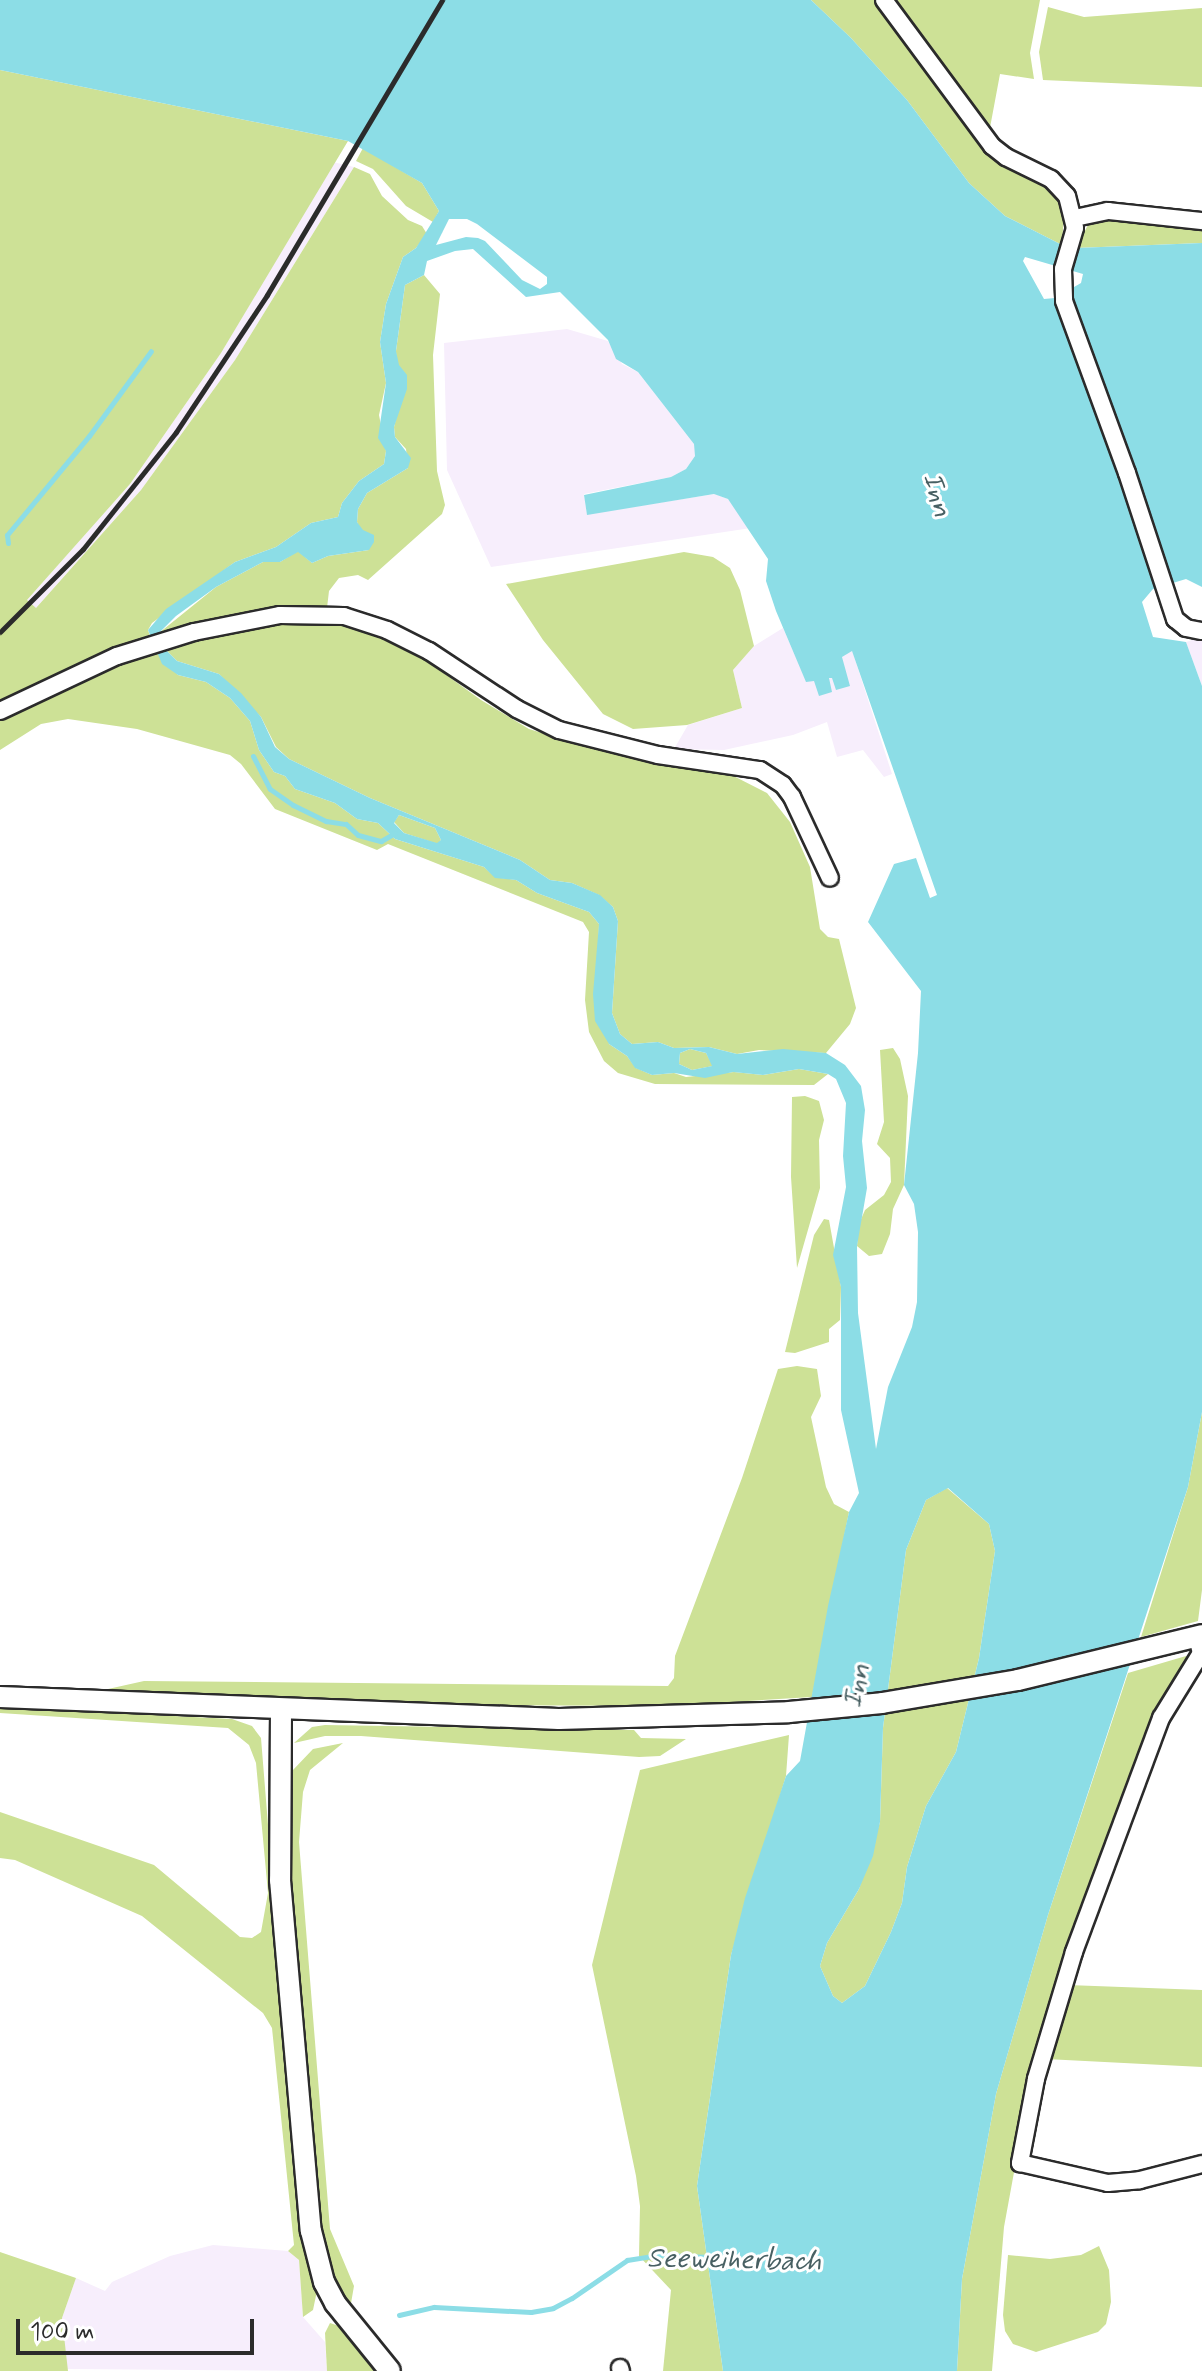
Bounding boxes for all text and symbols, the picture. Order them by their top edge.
water label: Inn [914,469,958,521]
water label: Inn [837,1660,879,1712]
water label: Seeweiherbach [646,2243,822,2279]
scale bar [20,2303,258,2353]
text: 100 m [30,2317,94,2348]

